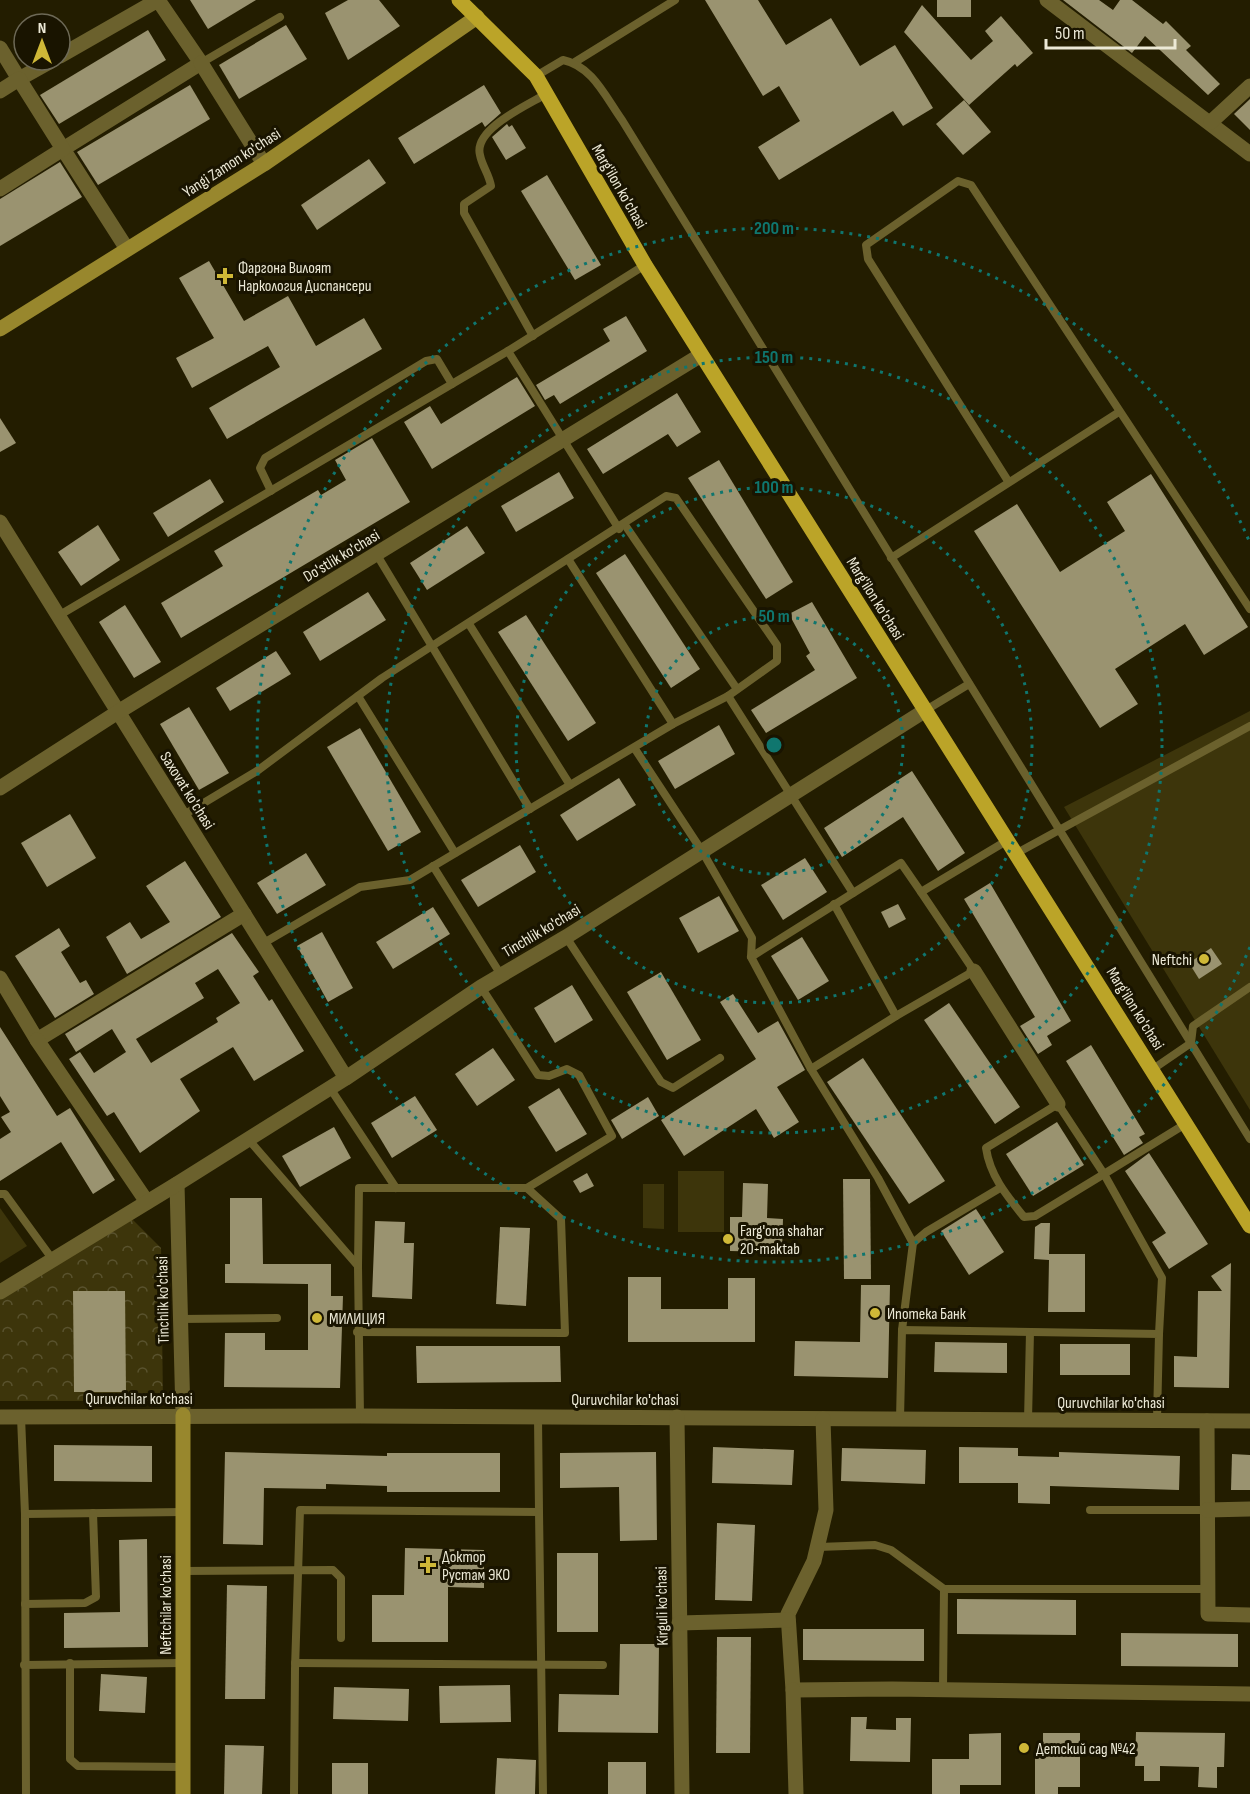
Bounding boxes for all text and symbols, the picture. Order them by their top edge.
north arrow [12,12,72,72]
scale bar [1046,12,1175,50]
text: N [38,19,46,38]
text: 50 m [1055,23,1085,44]
street label: Yangi Zamon ko'chasi [179,125,284,202]
street label: Marg'ilon ko'chasi [587,141,650,232]
text: 200 m [754,218,794,239]
place label: Фаргона Вилоят Наркология Диспансери [238,259,372,296]
marker: Фаргона Вилоят Наркология Диспансери [216,267,234,285]
text: 150 m [755,347,793,368]
text: 100 m [755,477,794,498]
street label: Do'stlik ko'chasi [300,526,383,587]
street label: Marg'ilon ko'chasi [842,554,908,644]
text: 50 m [758,606,790,627]
centre of rings [764,735,784,755]
street label: Saxovat ko'chasi [155,748,218,833]
street label: Tinchlik ko'chasi [499,901,584,962]
place label: Neftchi [1152,951,1192,970]
marker: Neftchi [1197,952,1211,966]
street label: Marg'ilon ko'chasi [1102,964,1168,1054]
place label: Farg'ona shahar 20-maktab [740,1222,824,1259]
marker: Farg'ona shahar 20-maktab [721,1232,735,1246]
street label: Tinchlik ko'chasi [153,1256,174,1344]
place label: Ипотека Банк [887,1305,967,1324]
marker: Ипотека Банк [868,1306,882,1320]
place label: МИЛИЦИЯ [329,1310,385,1329]
marker: МИЛИЦИЯ [310,1311,324,1325]
street label: Quruvchilar ko'chasi [85,1390,193,1409]
street label: Quruvchilar ko'chasi [571,1391,679,1410]
street label: Quruvchilar ko'chasi [1057,1394,1165,1413]
place label: Доктор Рустам ЭКО [442,1548,510,1585]
street label: Neftchilar ko'chasi [157,1555,176,1655]
marker: Доктор Рустам ЭКО [419,1556,437,1574]
street label: Kirguli ko'chasi [652,1566,673,1646]
place label: Детский сад №42 [1036,1740,1136,1759]
marker: Детский сад №42 [1017,1741,1031,1755]

